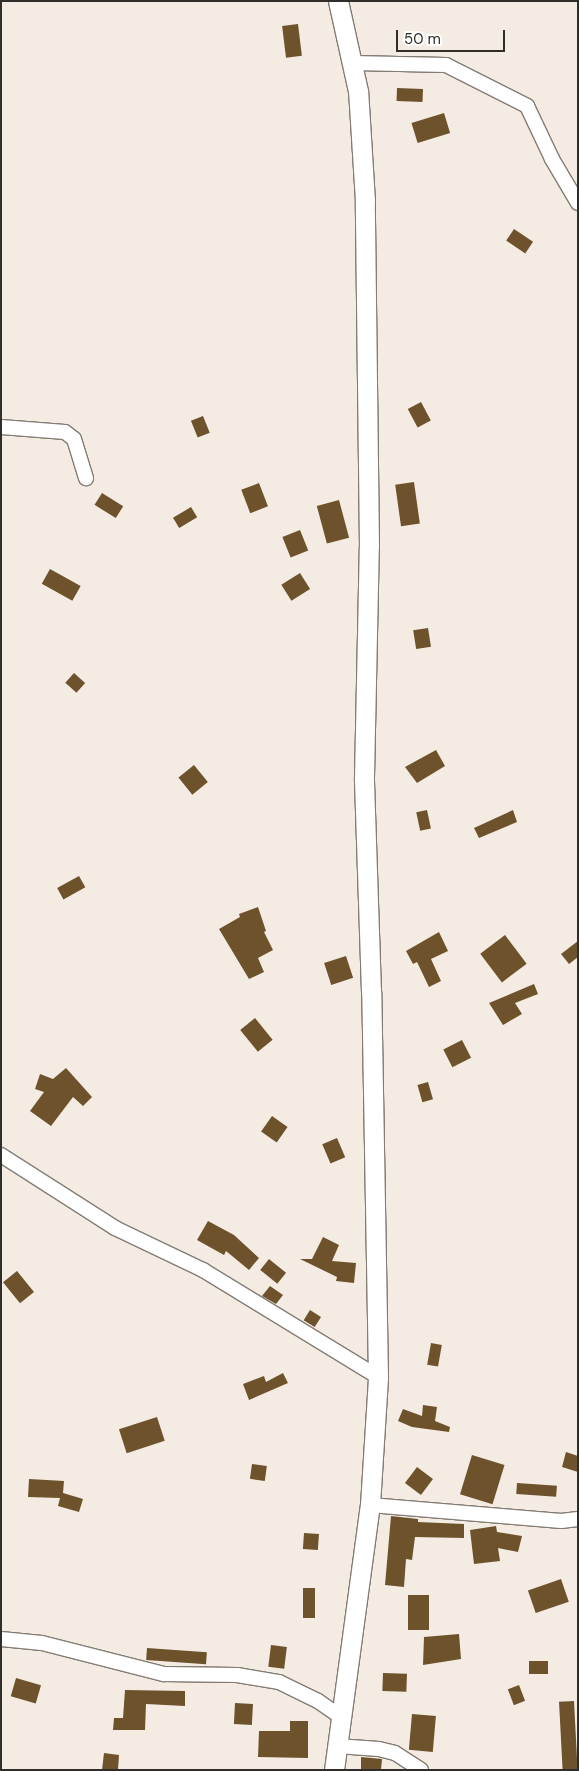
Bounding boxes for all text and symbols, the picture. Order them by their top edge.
scale bar [399,20,508,52]
text: 50 m [404,29,441,49]

